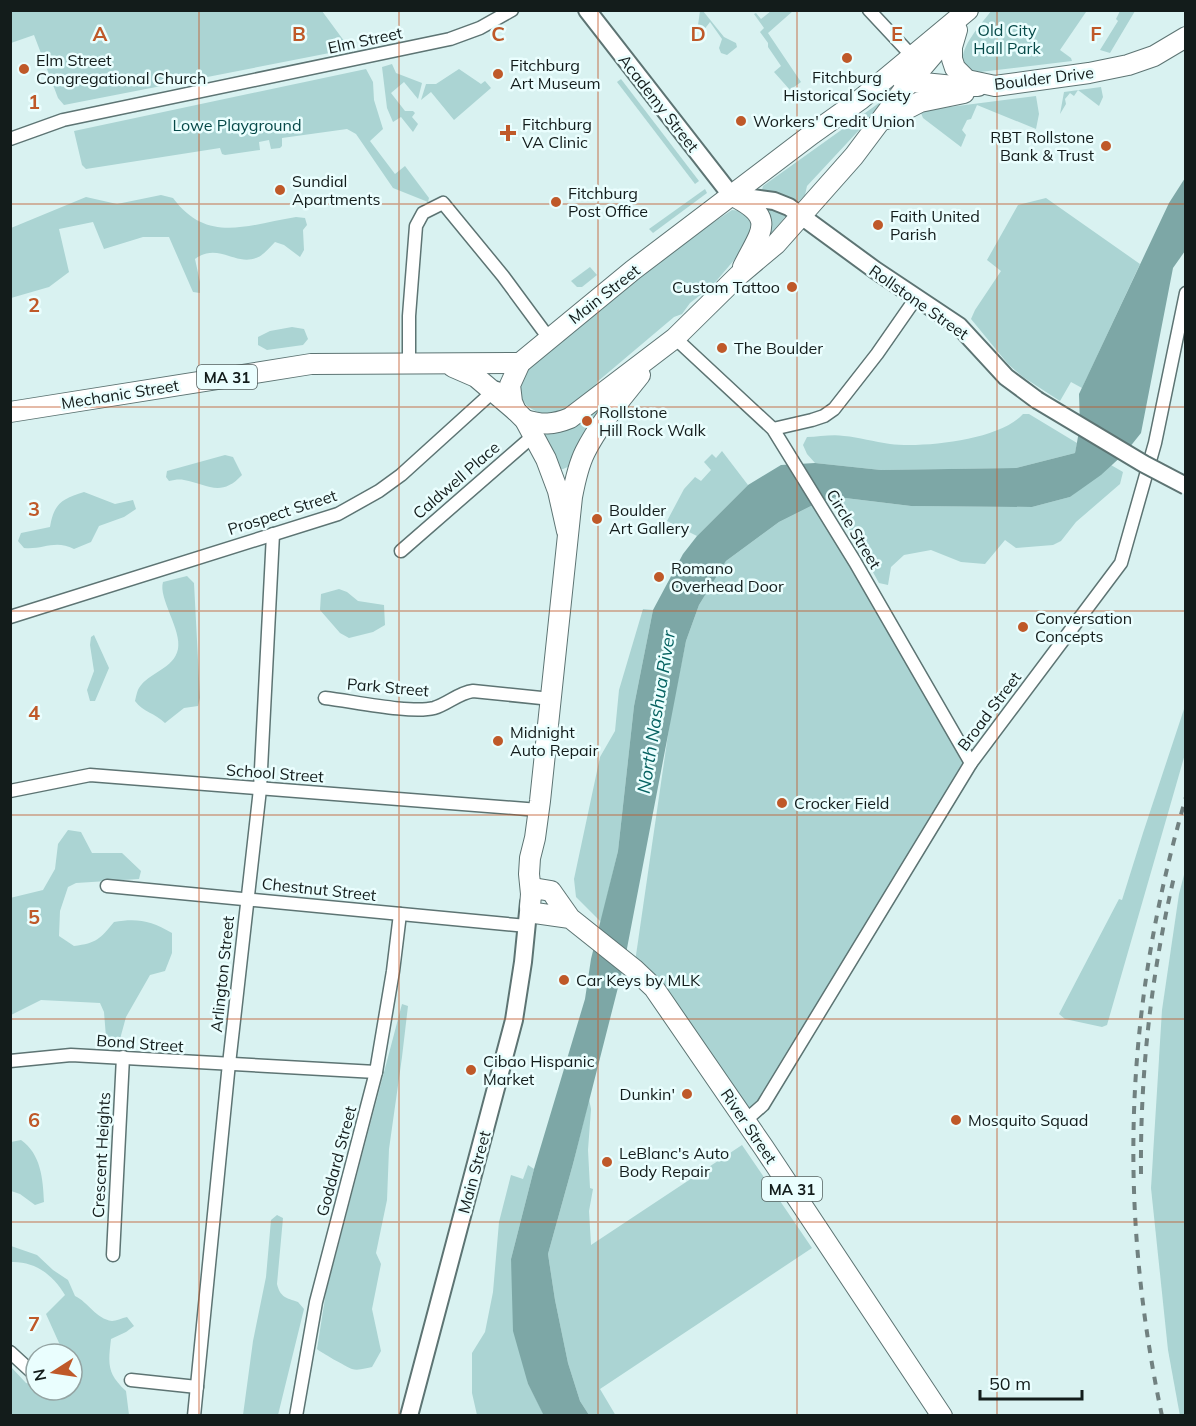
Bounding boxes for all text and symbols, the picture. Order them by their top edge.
park label: Old City Hall Park [973,20,1041,58]
text: A [93,21,108,46]
text: B [292,21,306,46]
text: C [491,21,505,46]
text: D [690,21,706,46]
text: E [891,21,903,46]
text: F [1090,21,1102,46]
street label: Elm Street [326,22,404,58]
place label: Elm Street Congregational Church [36,50,206,88]
street label: Academy Street [615,50,704,156]
marker: Fitchburg Historical Society [840,51,854,65]
place label: Fitchburg Art Museum [510,55,601,93]
marker: Elm Street Congregational Church [17,62,31,76]
street label: Boulder Drive [993,62,1095,94]
marker: Fitchburg Art Museum [491,67,505,81]
place label: Fitchburg Historical Society [783,67,911,105]
text: 1 [28,89,40,114]
place label: Workers' Credit Union [753,111,915,131]
place label: Fitchburg VA Clinic [522,114,592,152]
marker: Workers' Credit Union [734,114,748,128]
park label: Lowe Playground [172,115,302,135]
marker: Fitchburg VA Clinic [499,124,517,142]
place label: RBT Rollstone Bank & Trust [990,127,1094,165]
marker: RBT Rollstone Bank & Trust [1099,139,1113,153]
place label: Sundial Apartments [292,171,381,209]
marker: Sundial Apartments [273,183,287,197]
place label: Fitchburg Post Office [568,183,648,221]
marker: Fitchburg Post Office [549,195,563,209]
place label: Faith United Parish [890,206,980,244]
marker: Faith United Parish [871,218,885,232]
street label: Main Street [564,260,644,328]
street label: Rollstone Street [865,260,973,344]
place label: Custom Tattoo [672,277,780,297]
marker: Custom Tattoo [785,280,799,294]
text: 2 [28,292,40,317]
place label: The Boulder [734,338,823,358]
marker: The Boulder [715,341,729,355]
road number: MA 31 [197,365,257,389]
street label: Mechanic Street [60,375,181,413]
place label: Rollstone Hill Rock Walk [599,402,707,440]
marker: Rollstone Hill Rock Walk [580,414,594,428]
street label: Caldwell Place [409,437,503,523]
street label: Prospect Street [225,485,339,539]
street label: Circle Street [822,486,886,573]
text: 3 [28,496,40,521]
place label: Boulder Art Gallery [609,500,690,538]
marker: Boulder Art Gallery [590,512,604,526]
place label: Romano Overhead Door [671,558,784,596]
marker: Romano Overhead Door [652,570,666,584]
place label: Conversation Concepts [1035,608,1132,646]
marker: Conversation Concepts [1016,620,1030,634]
water label: North Nashua River [632,628,680,795]
street label: Broad Street [953,667,1025,754]
street label: Park Street [346,673,430,701]
text: 4 [28,700,40,725]
place label: Midnight Auto Repair [510,722,598,760]
marker: Midnight Auto Repair [491,734,505,748]
street label: School Street [226,760,325,786]
place label: Crocker Field [794,793,889,813]
marker: Crocker Field [775,796,789,810]
street label: Chestnut Street [261,873,378,905]
text: 5 [28,904,40,929]
street label: Arlington Street [206,915,238,1033]
place label: Car Keys by MLK [576,970,701,990]
marker: Car Keys by MLK [557,973,571,987]
street label: Bond Street [96,1030,185,1056]
place label: Cibao Hispanic Market [483,1051,595,1089]
marker: Cibao Hispanic Market [464,1063,478,1077]
place label: Dunkin' [619,1084,675,1104]
street label: River Street [717,1085,782,1168]
marker: Dunkin' [680,1087,694,1101]
street label: Crescent Heights [88,1091,114,1219]
street label: Goddard Street [312,1103,360,1218]
text: 6 [28,1107,40,1132]
place label: Mosquito Squad [968,1110,1088,1130]
marker: Mosquito Squad [949,1113,963,1127]
street label: Main Street [453,1128,495,1216]
place label: LeBlanc's Auto Body Repair [619,1143,729,1181]
marker: LeBlanc's Auto Body Repair [600,1155,614,1169]
road number: MA 31 [762,1177,822,1201]
text: 7 [28,1311,40,1336]
north arrow [24,1342,84,1402]
scale bar [980,1363,1082,1401]
text: N [28,1367,50,1383]
text: 50 m [989,1372,1031,1395]

